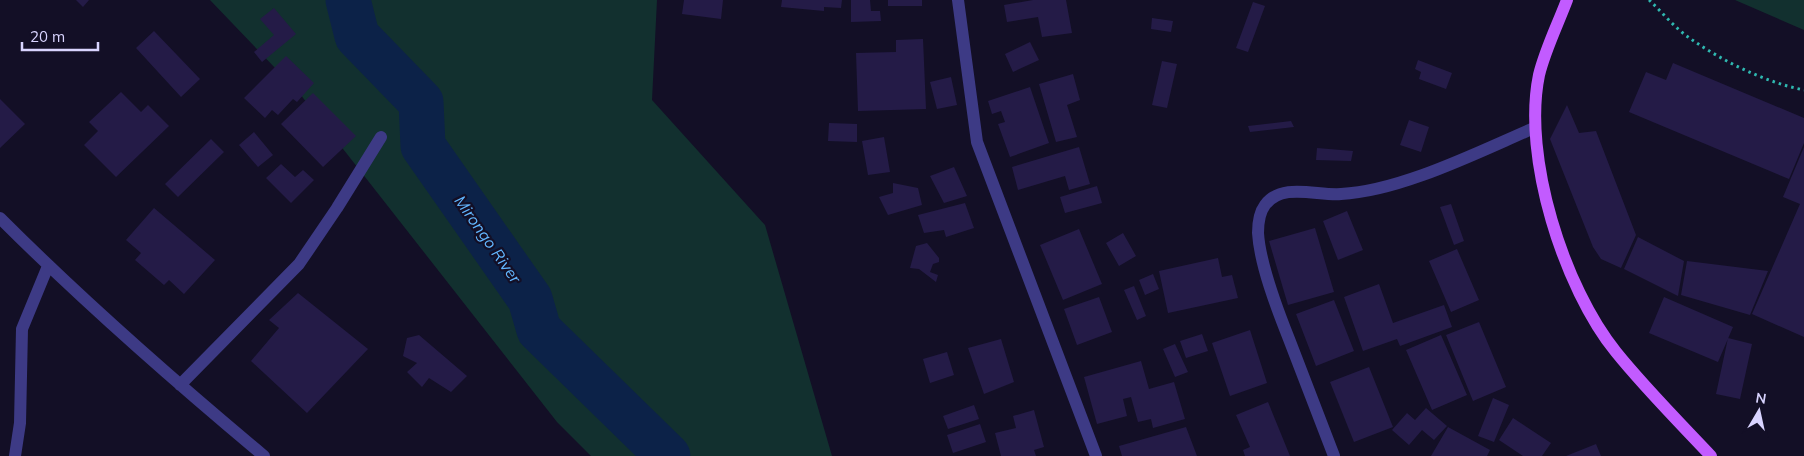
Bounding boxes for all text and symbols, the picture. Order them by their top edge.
scale bar [22,20,99,52]
text: 20 m [30,27,65,46]
water label: Mirongo River [450,191,526,288]
north arrow [1734,386,1784,436]
text: N [1754,388,1768,408]

